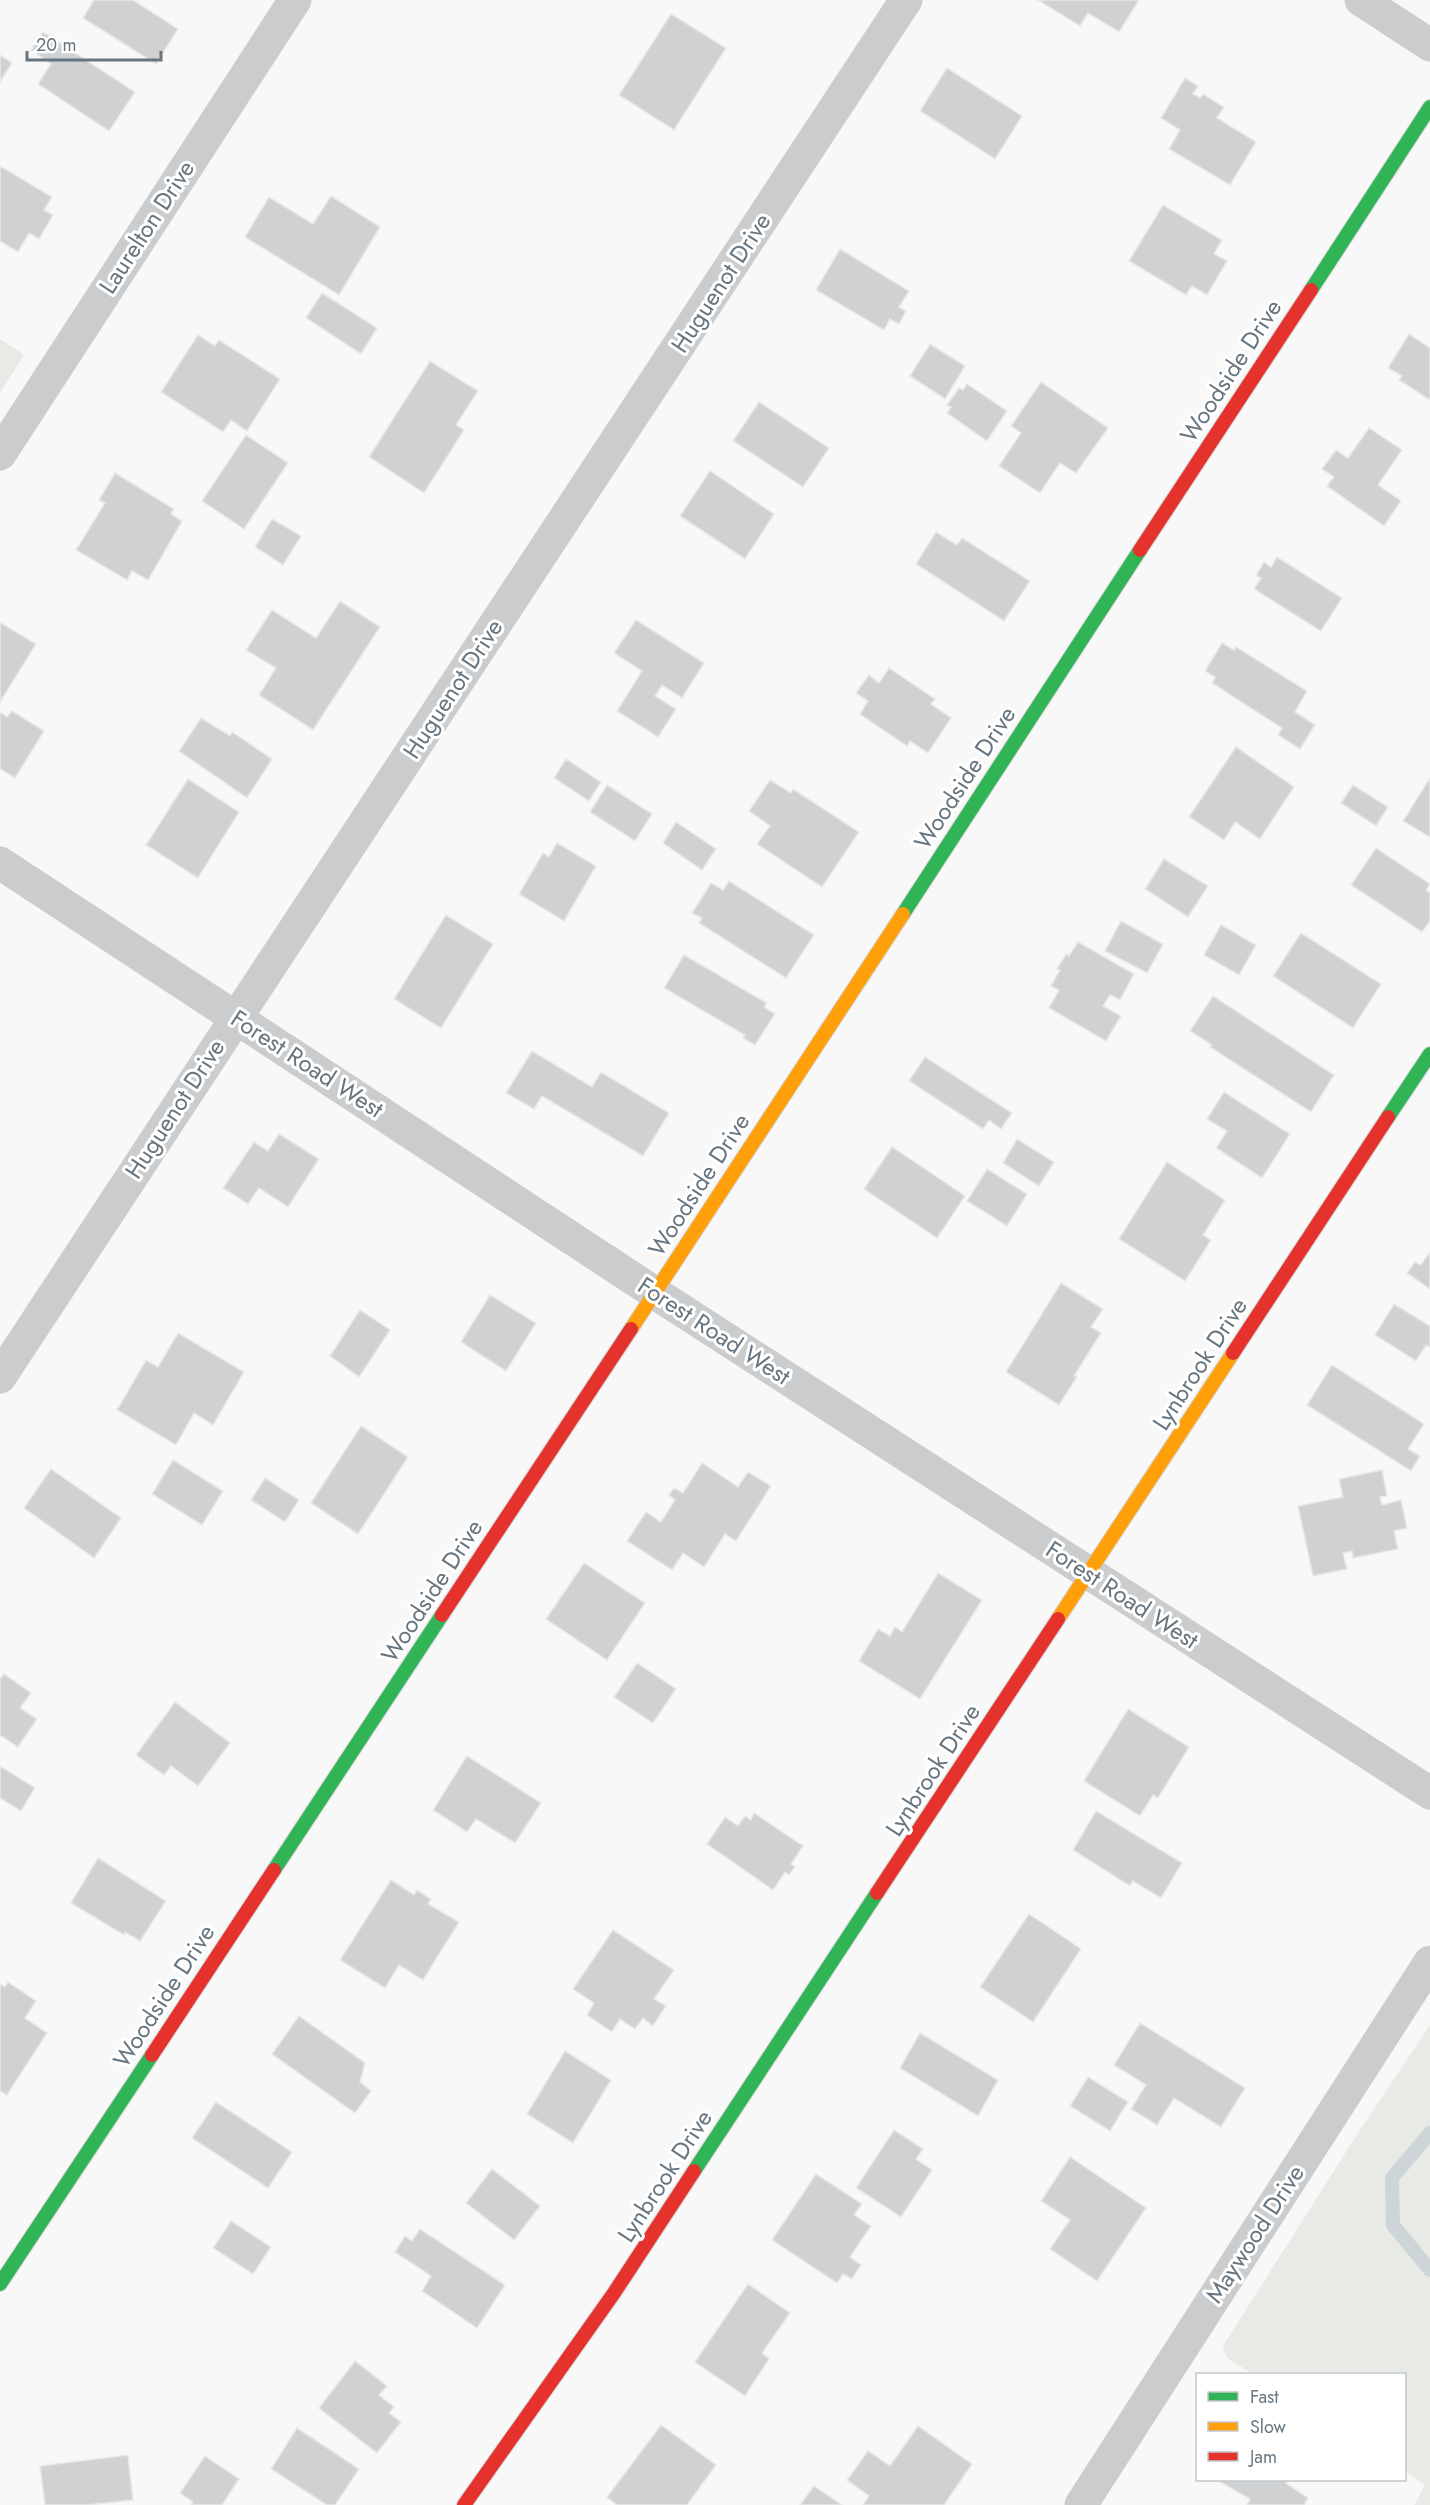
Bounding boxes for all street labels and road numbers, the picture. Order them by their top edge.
street label: Laurelton Drive [90,153,203,300]
street label: Huguenot Drive [662,206,779,360]
street label: Woodside Drive [1171,292,1290,449]
street label: Huguenot Drive [394,612,511,766]
street label: Woodside Drive [905,699,1024,856]
street label: Forest Road West [224,1001,391,1126]
street label: Huguenot Drive [116,1032,233,1186]
street label: Woodside Drive [639,1106,758,1263]
street label: Forest Road West [631,1268,798,1393]
street label: Lynbrook Drive [1144,1291,1256,1437]
street label: Woodside Drive [372,1512,491,1669]
street label: Forest Road West [1039,1532,1206,1657]
street label: Lynbrook Drive [877,1697,989,1843]
street label: Woodside Drive [104,1917,223,2074]
street label: Lynbrook Drive [609,2103,721,2249]
street label: Maywood Drive [1197,2158,1312,2310]

